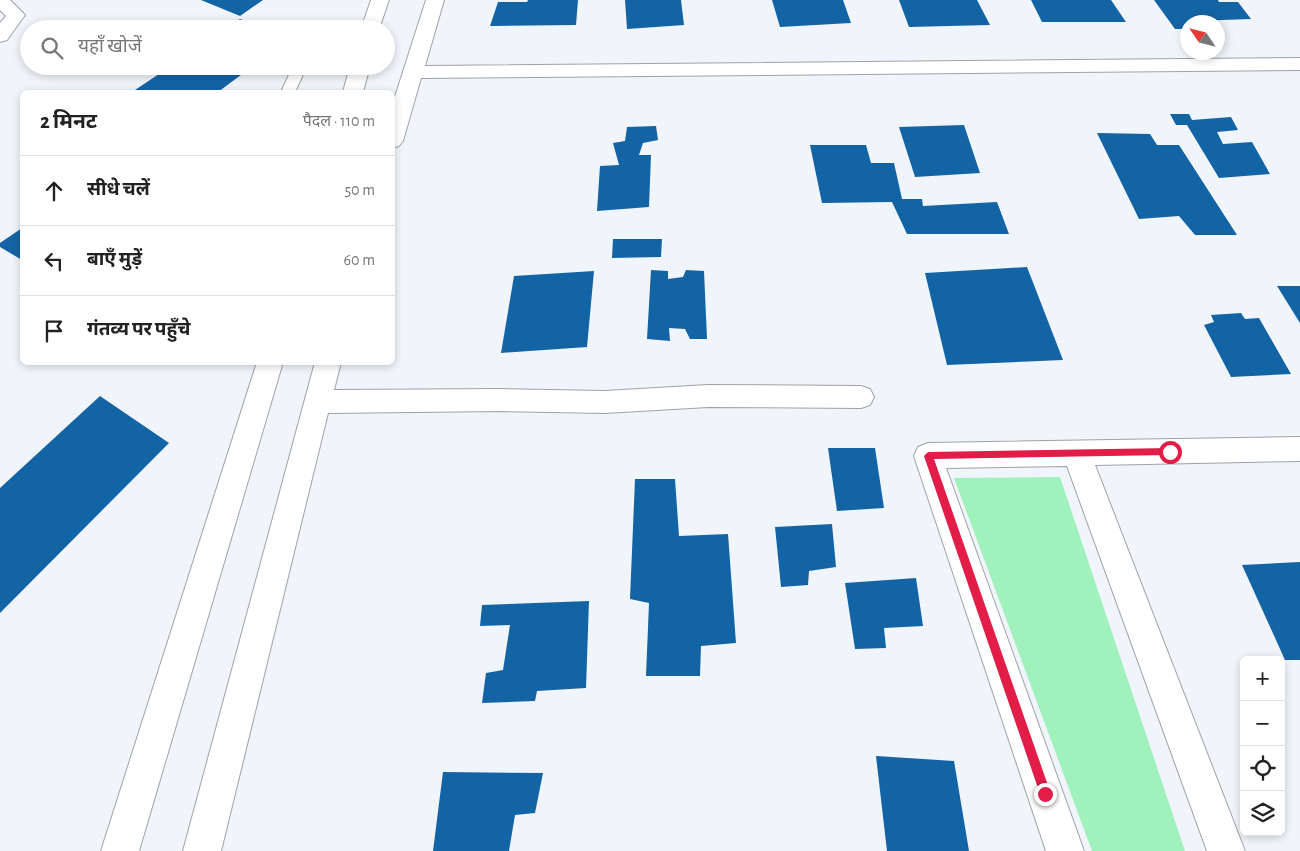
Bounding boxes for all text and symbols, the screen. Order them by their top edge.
north arrow [1180,15,1225,60]
search box [20,20,395,75]
icon: search [38,34,66,62]
text: यहाँ खोजें [78,37,142,56]
text: 2 मिनट [40,111,97,132]
text: पैदल · 110 m [303,113,375,129]
icon: ahead [40,177,68,205]
text: सीधे चलें [87,180,150,199]
text: 50 m [344,182,375,198]
icon: left [40,247,68,275]
text: बाएँ मुड़ें [87,250,142,269]
text: 60 m [344,252,375,268]
icon: arrive [40,317,68,345]
text: गंतव्य पर पहुँचे [87,320,190,339]
route start [1159,441,1182,464]
map controls [1240,656,1285,836]
button: + [1240,656,1285,701]
button: − [1240,701,1285,746]
button: locate [1240,746,1285,791]
route end [1034,783,1057,806]
button: layers [1240,791,1285,836]

